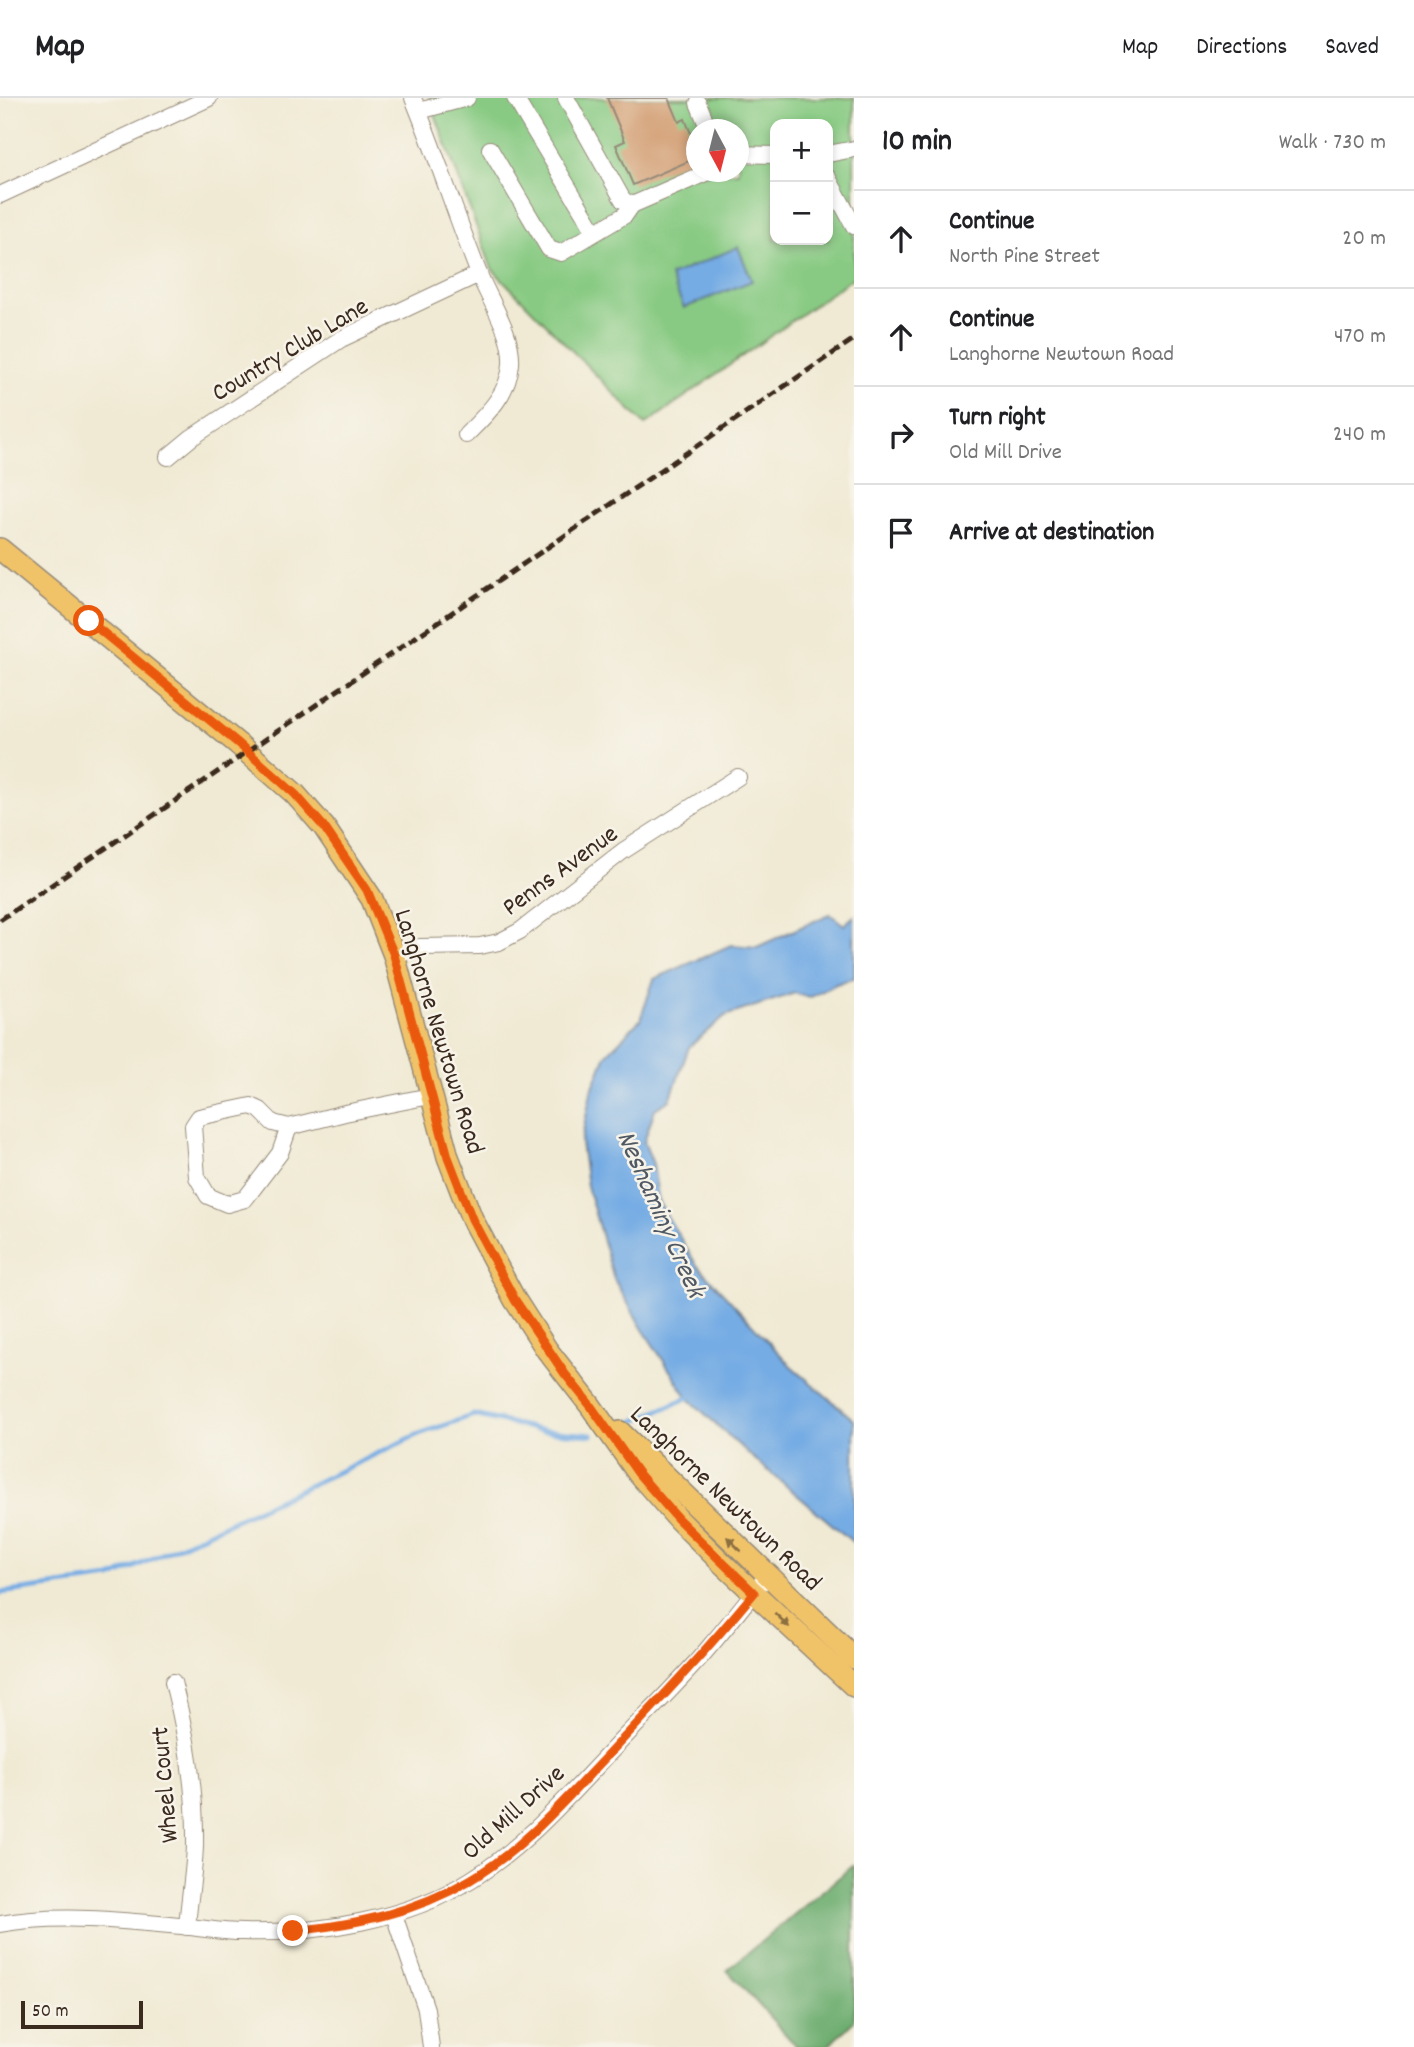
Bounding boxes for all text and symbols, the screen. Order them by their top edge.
text: Map [35,25,85,72]
text: Map [1122,31,1158,65]
text: Directions [1196,31,1287,65]
text: Saved [1325,31,1379,65]
north arrow [686,119,749,182]
map controls [770,119,833,245]
button: + [770,119,833,182]
text: 10 min [882,122,952,165]
text: Walk · 730 m [1279,127,1386,160]
button: − [770,182,833,245]
text: Continue [949,204,1034,241]
icon: ahead [882,220,920,258]
text: 20 m [1342,223,1386,256]
text: North Pine Street [949,241,1100,274]
street label: Country Club Lane [205,290,376,412]
text: Continue [949,302,1034,339]
icon: ahead [882,318,920,356]
text: 470 m [1334,321,1386,354]
text: Langhorne Newtown Road [949,339,1174,372]
text: Turn right [949,400,1046,437]
icon: right [882,416,920,454]
text: 240 m [1333,419,1386,452]
text: Old Mill Drive [949,437,1062,470]
icon: arrive [882,514,920,552]
text: Arrive at destination [949,515,1154,552]
route start [73,605,104,636]
street label: Penns Avenue [495,817,627,927]
street label: Langhorne Newtown Road [383,905,493,1159]
water label: Neshaminy Creek [604,1125,714,1307]
street label: Langhorne Newtown Road [620,1398,829,1601]
one-way arrow [725,1535,742,1552]
one-way arrow [773,1612,790,1628]
street label: Wheel Court [143,1725,190,1844]
street label: Old Mill Drive [455,1757,574,1870]
route end [277,1915,308,1946]
scale bar [21,1998,144,2030]
text: 50 m [32,1999,69,2026]

